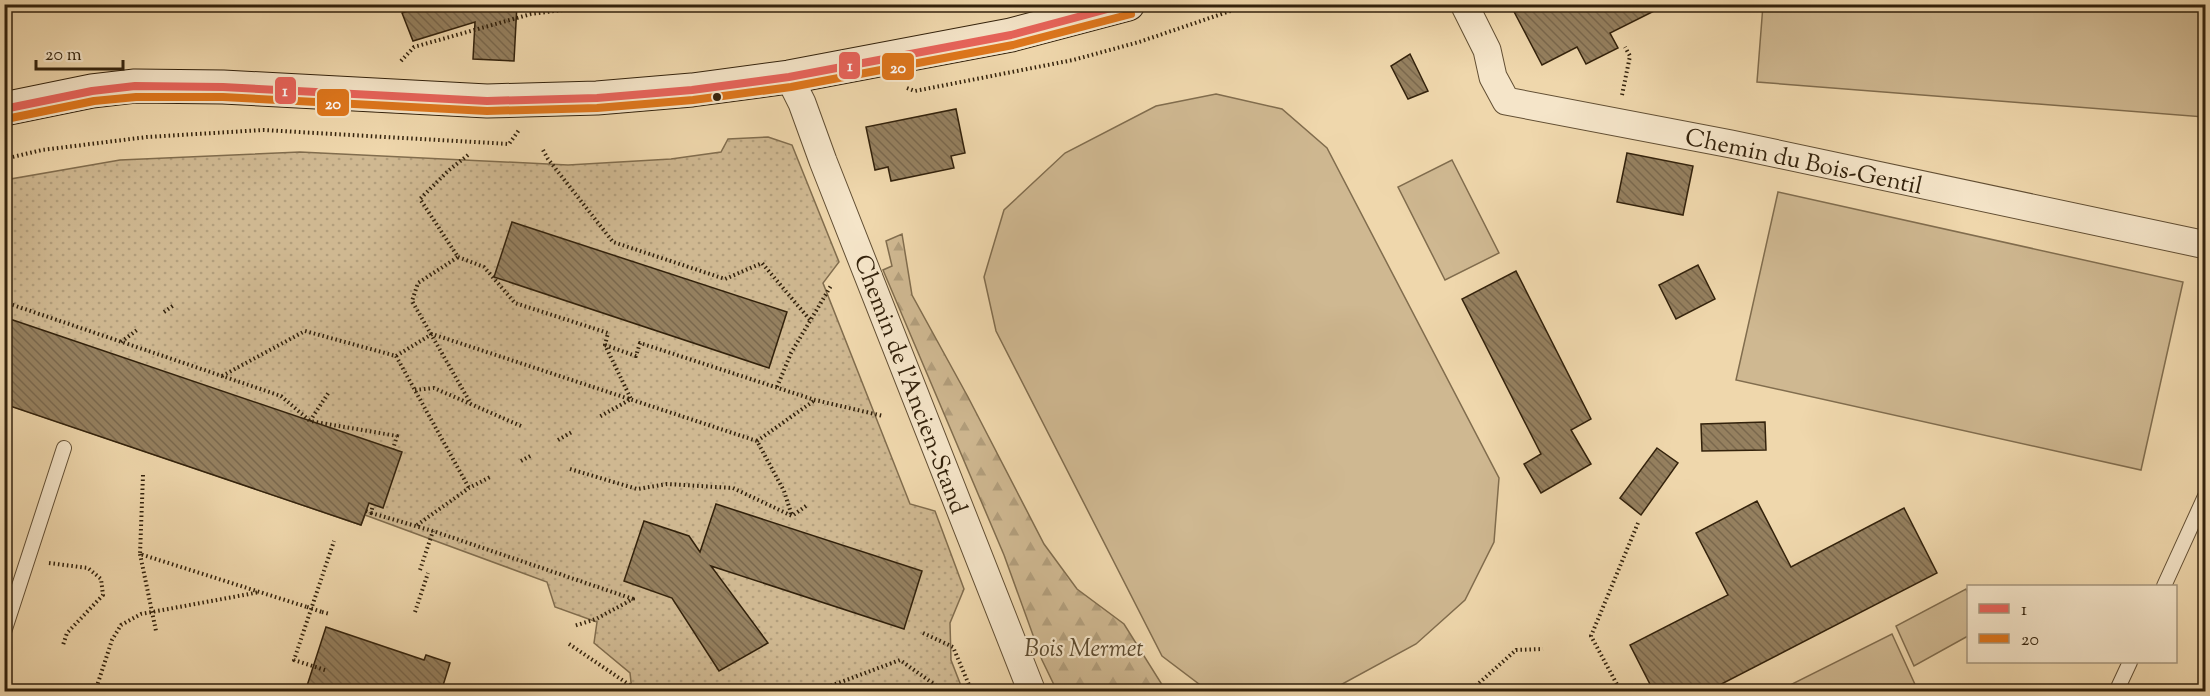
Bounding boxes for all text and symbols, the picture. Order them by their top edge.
scale bar [36,33,123,71]
text: 20 m [45,43,82,69]
line badge: 1 [838,51,861,80]
line badge: 20 [881,52,915,81]
text: 1 [847,56,853,79]
text: 20 [890,58,907,81]
line badge: 1 [274,76,297,105]
text: 1 [282,81,288,104]
line badge: 20 [316,88,350,117]
unlabelled marker [711,91,723,103]
text: 20 [325,94,342,117]
street label: Chemin du Bois-Gentil [1682,121,1926,205]
street label: Chemin de l'Ancien-Stand [844,250,975,520]
legend [1967,585,2177,663]
text: 1 [2021,598,2027,624]
text: 20 [2021,628,2039,654]
park label: Bois Mermet [1024,633,1144,667]

